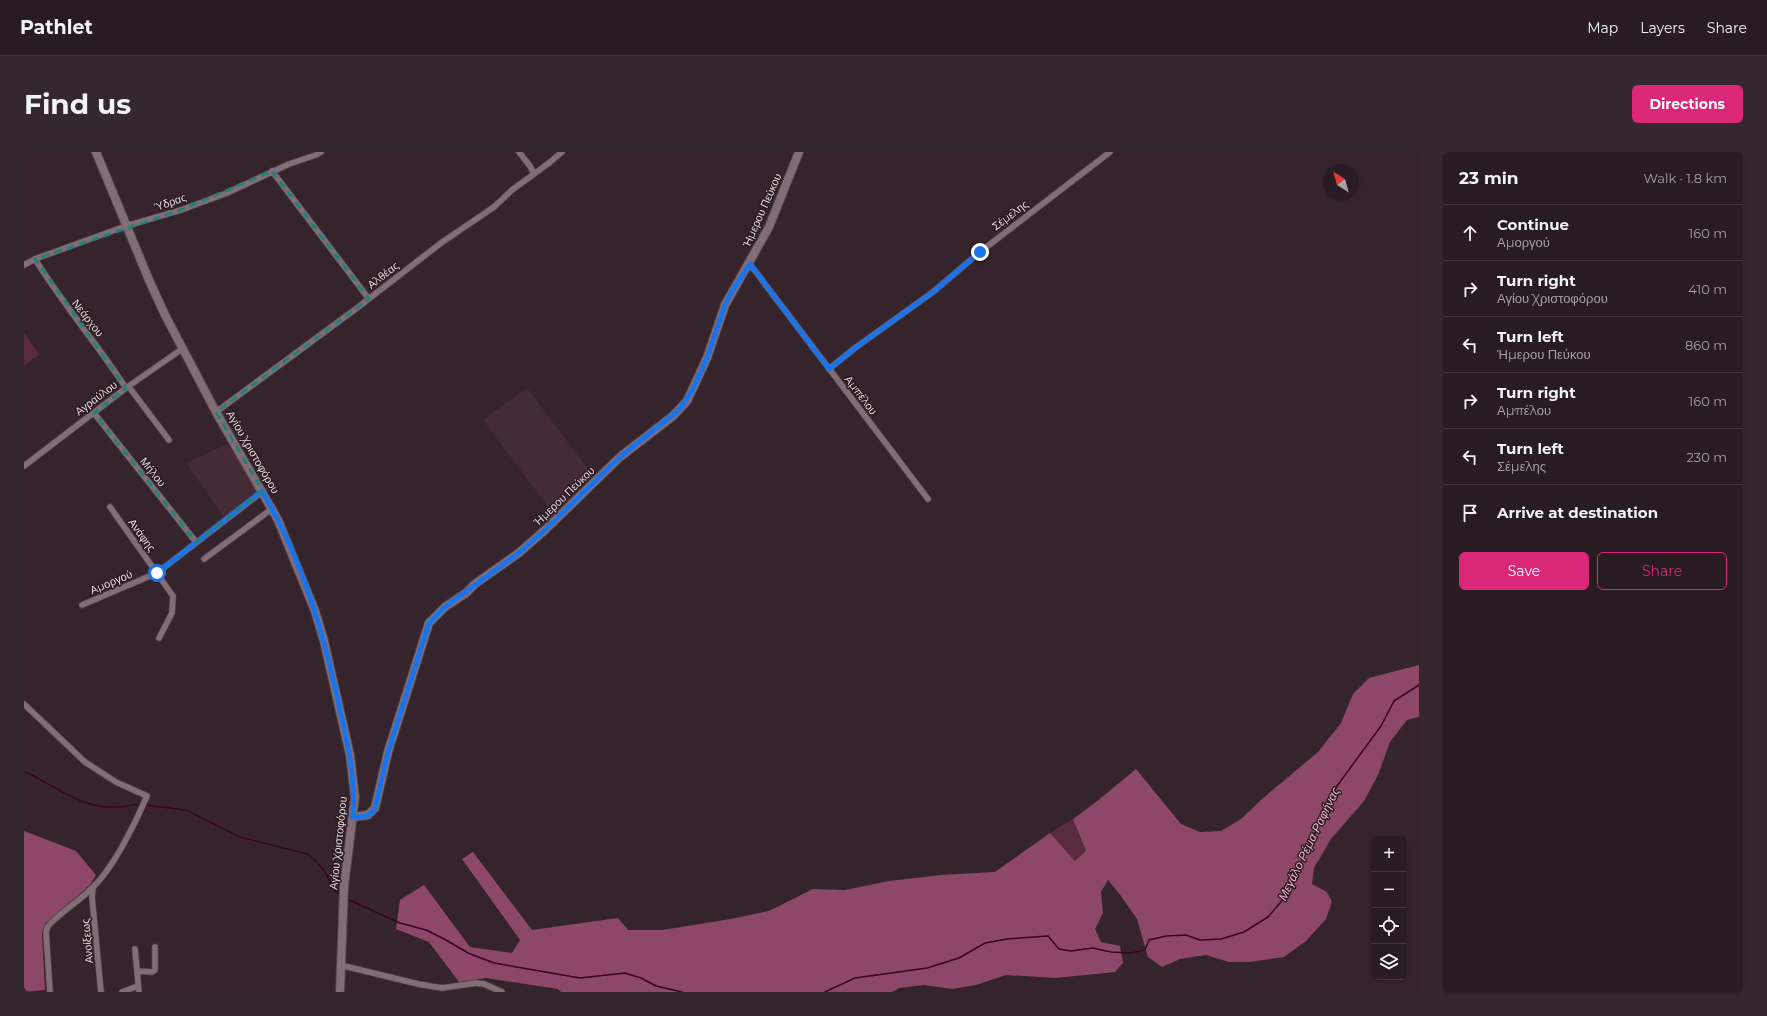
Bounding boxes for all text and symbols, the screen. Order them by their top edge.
text: Pathlet [20,16,93,39]
text: Map [1587,19,1618,37]
text: Layers [1640,19,1685,37]
text: Share [1707,19,1747,37]
button: Directions [1632,85,1743,123]
text: Find us [24,87,131,121]
north arrow [1323,164,1359,200]
text: 23 min [1459,168,1519,188]
text: Walk · 1.8 km [1643,170,1727,186]
street label: Ήμερου Πεύκου [739,171,785,250]
street label: Ύδρας [152,190,188,214]
street label: Σέμελης [989,197,1031,233]
text: Continue [1497,215,1569,234]
icon: ahead [1459,222,1481,244]
text: 160 m [1689,225,1727,241]
text: Αμοργού [1497,234,1550,250]
route end [971,243,989,261]
street label: Αλθέας [365,258,401,292]
text: Turn right [1497,271,1576,290]
icon: right [1459,278,1481,300]
text: 410 m [1688,281,1727,297]
text: Αγίου Χριστοφόρου [1497,290,1608,306]
street label: Νεάρχου [69,297,107,339]
text: Turn left [1497,327,1564,346]
icon: left [1459,334,1481,356]
text: 860 m [1685,337,1727,353]
text: Ήμερου Πεύκου [1497,346,1591,362]
street label: Αμπέλου [842,373,880,417]
street label: Αγραύλου [72,378,120,418]
text: Turn right [1497,383,1576,402]
icon: right [1459,390,1481,412]
text: 160 m [1689,393,1727,409]
text: Αμπέλου [1497,402,1551,418]
street label: Αγίου Χριστοφόρου [224,408,282,496]
text: Turn left [1497,439,1564,458]
icon: left [1459,446,1481,468]
text: 230 m [1686,449,1727,465]
street label: Μήλου [137,455,169,489]
text: Σέμελης [1497,458,1546,474]
street label: Ήμερου Πεύκου [530,463,597,529]
icon: arrive [1459,502,1481,524]
text: Arrive at destination [1497,503,1658,522]
street label: Ανάφης [125,516,159,554]
button: Save [1459,552,1589,590]
button: Share [1597,552,1727,590]
route start [148,564,166,582]
street label: Αμοργού [88,567,134,597]
water label: Μεγάλο Ρέμα Ραφήνας [1275,785,1343,903]
street label: Αγίου Χριστοφόρου [326,796,350,890]
map controls [1371,836,1407,980]
button: + [1371,836,1407,872]
button: − [1371,872,1407,908]
button: locate [1371,908,1407,944]
street label: Ανοίξεως [78,918,96,964]
button: layers [1371,944,1407,980]

